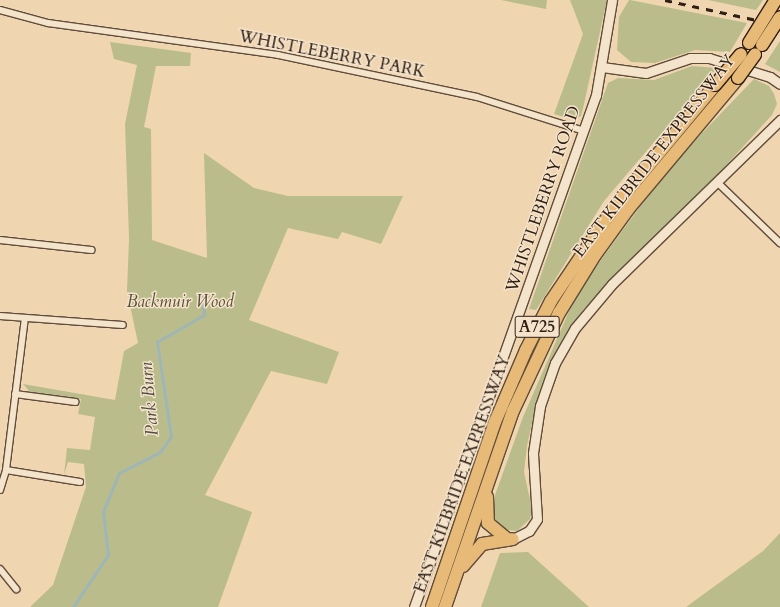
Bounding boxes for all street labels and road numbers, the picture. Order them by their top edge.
street label: WHISTLEBERRY PARK [237,26,427,82]
street label: EAST KILBRIDE EXPRESSWAY [568,51,740,261]
street label: WHISTLEBERRY ROAD [501,103,585,295]
road number: A725 [514,313,560,341]
street label: EAST KILBRIDE EXPRESSWAY [409,352,515,596]

